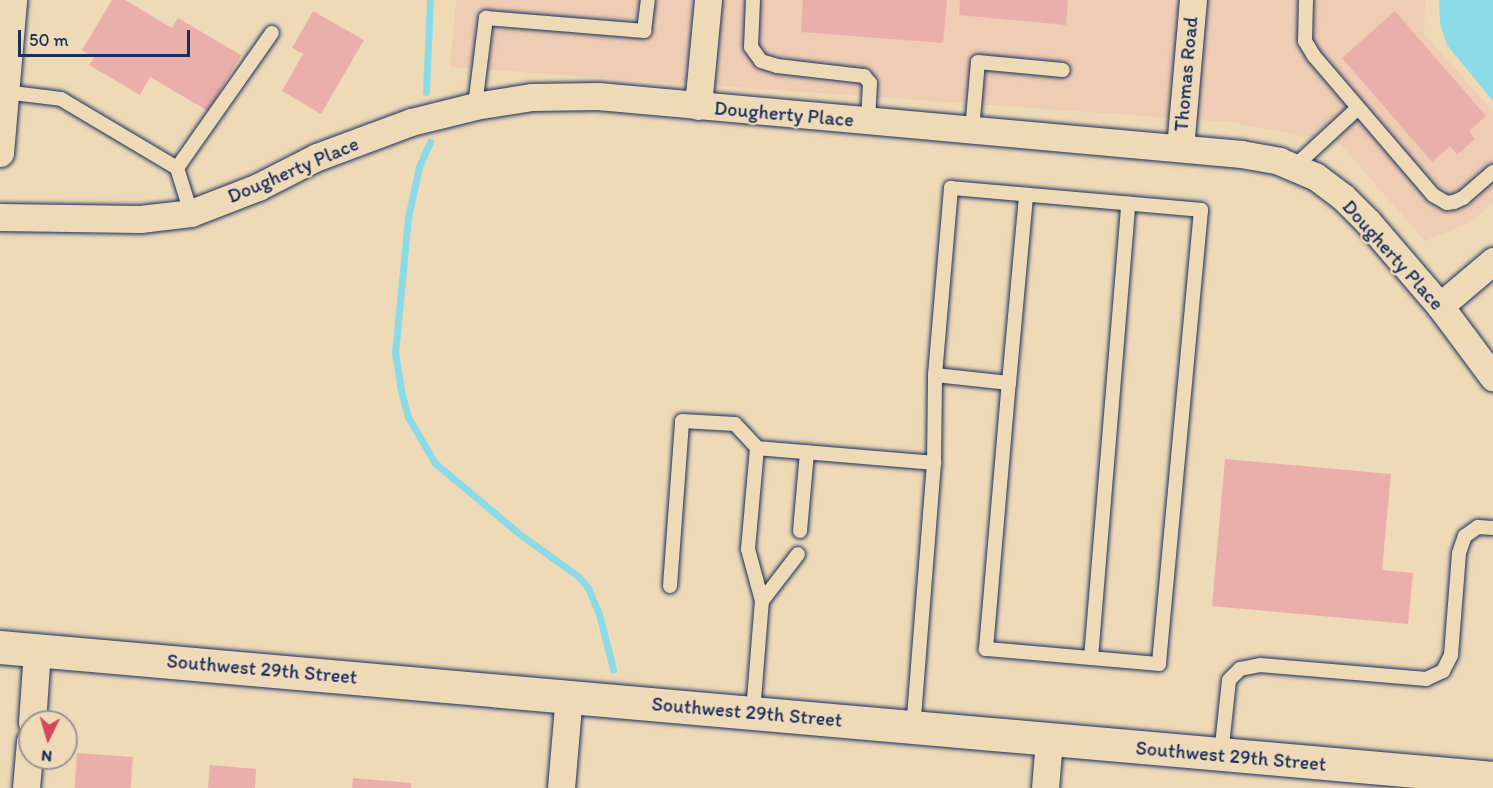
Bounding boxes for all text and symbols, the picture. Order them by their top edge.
street label: Thomas Road [1169,16,1203,132]
scale bar [21,18,194,56]
text: 50 m [29,29,69,51]
street label: Dougherty Place [713,96,855,132]
street label: Dougherty Place [224,132,362,208]
street label: Dougherty Place [1337,195,1449,315]
street label: Southwest 29th Street [166,649,358,689]
street label: Southwest 29th Street [651,692,843,732]
north arrow [18,710,78,770]
street label: Southwest 29th Street [1135,736,1327,776]
text: N [40,747,53,766]

